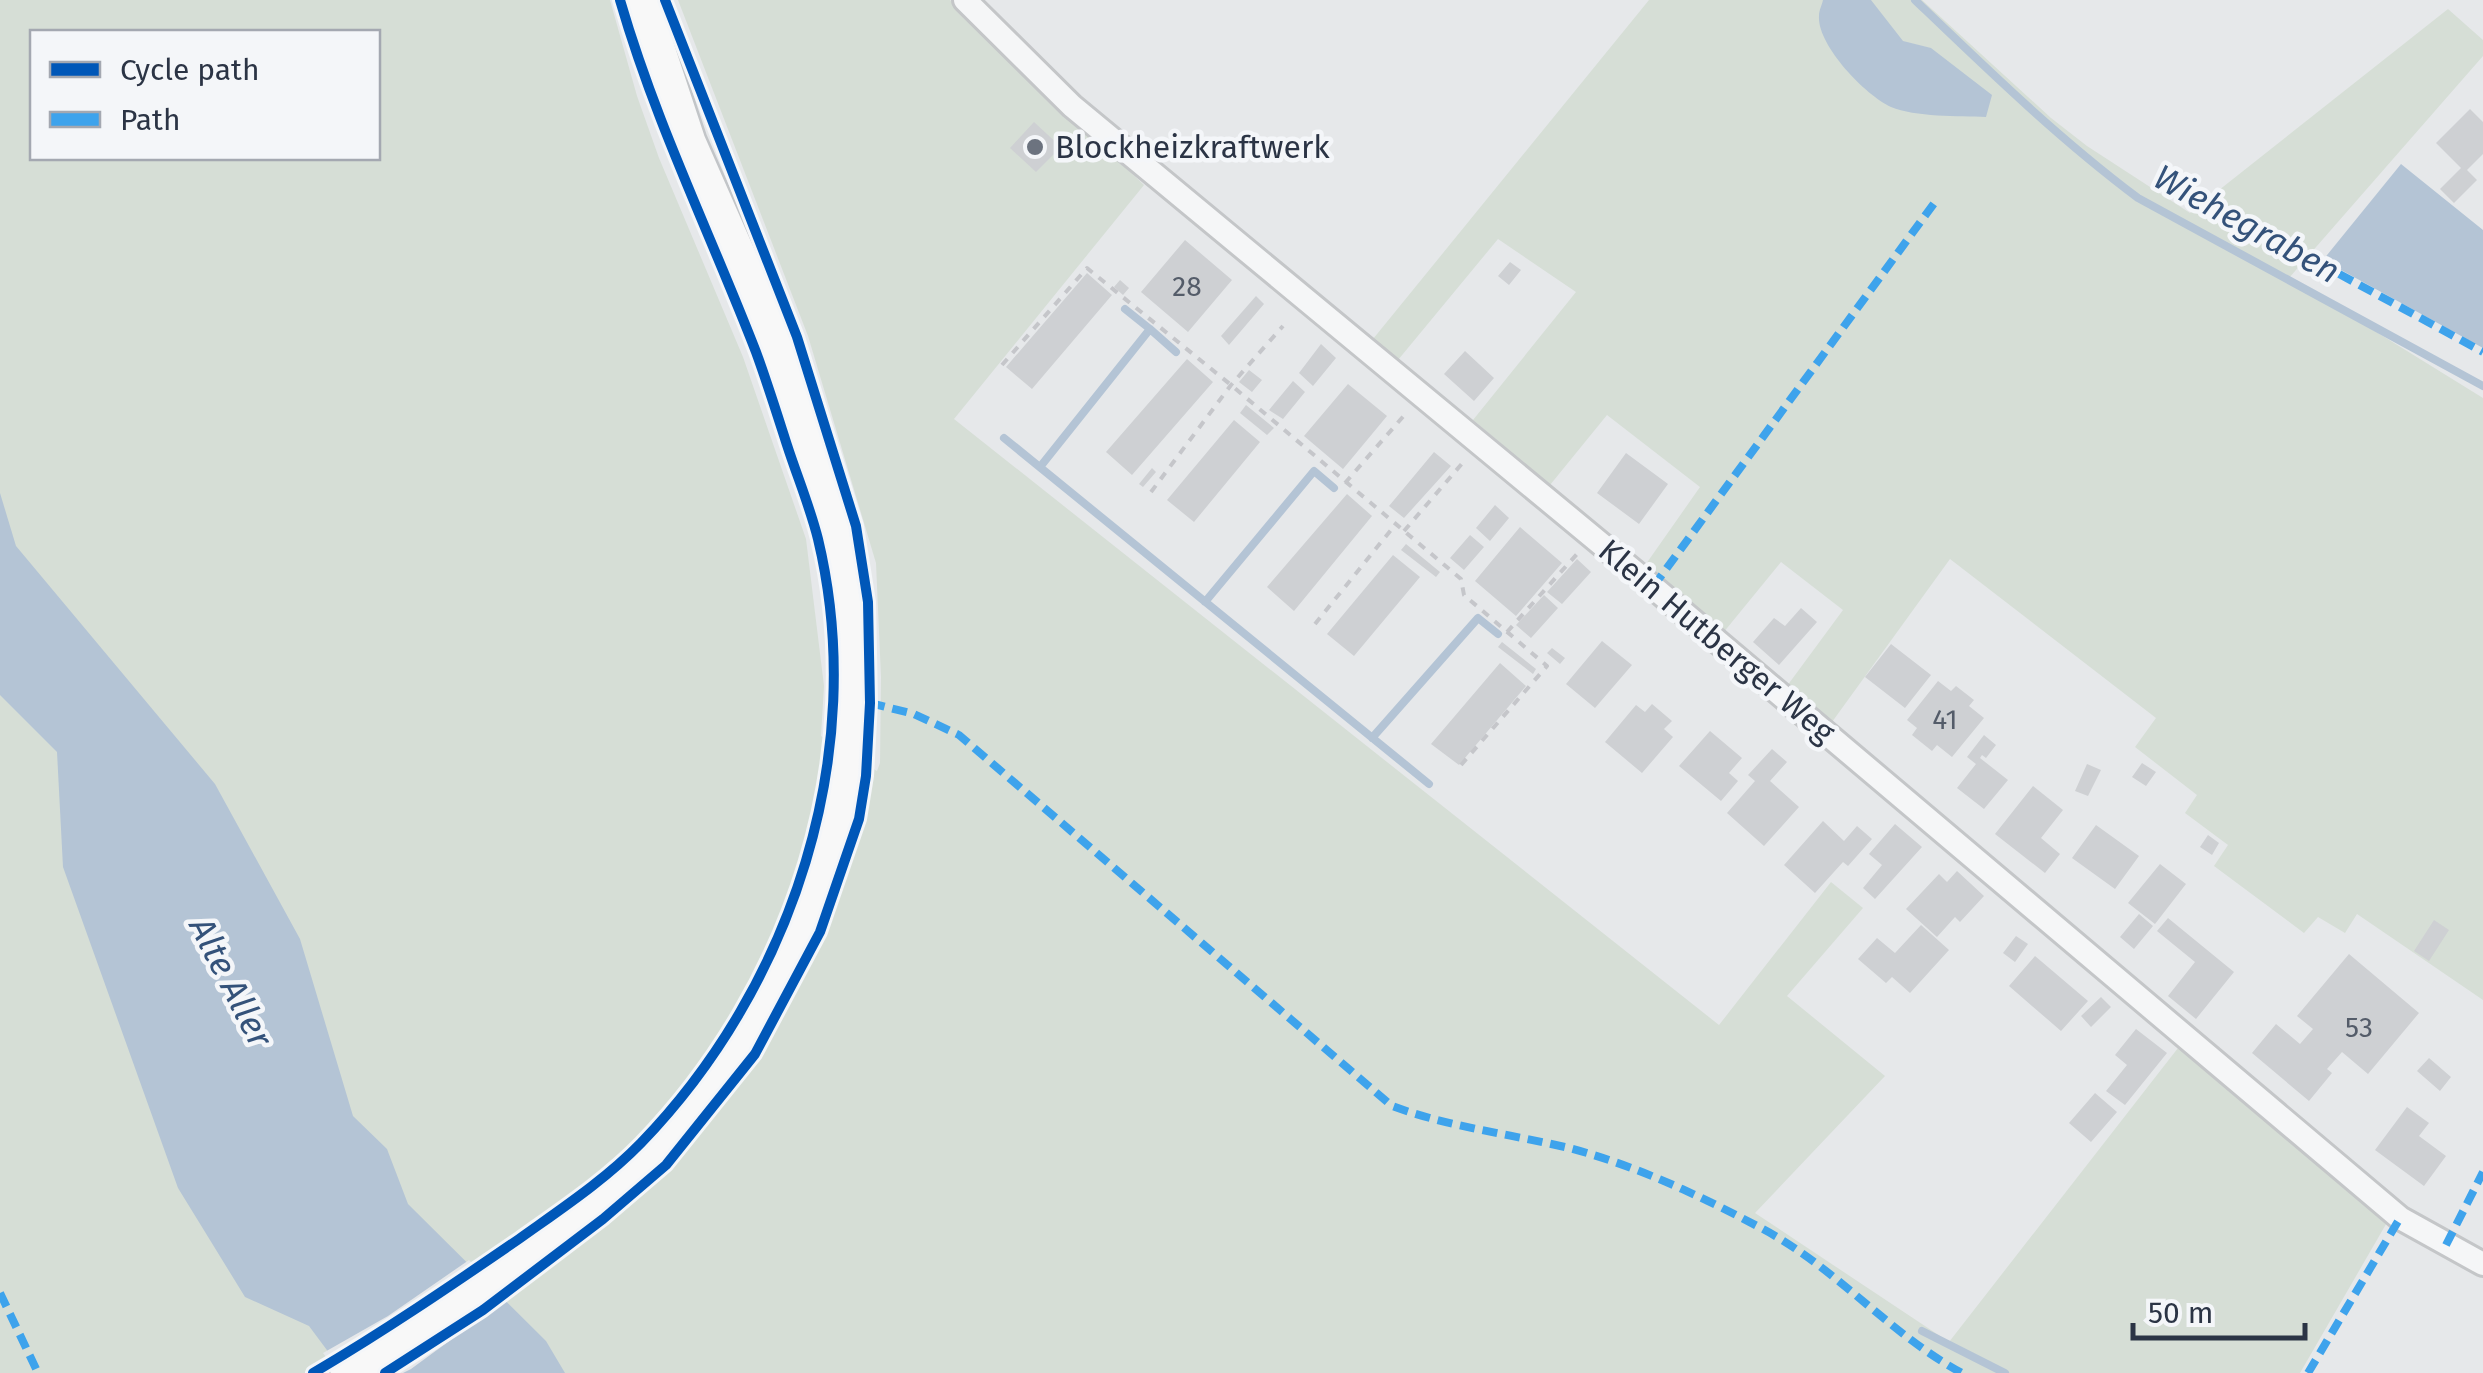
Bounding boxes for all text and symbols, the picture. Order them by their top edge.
legend [30,30,380,160]
text: Cycle path [120,52,259,88]
text: Path [120,102,181,138]
place label: Blockheizkraftwerk [1055,128,1330,166]
marker: Blockheizkraftwerk [1024,136,1046,158]
water label: Wiehegraben [2147,156,2347,292]
house number: 28 [1172,270,1202,303]
street label: Klein Hutberger Weg [1591,531,1843,751]
house number: 41 [1932,703,1958,736]
water label: Alte Aller [180,908,282,1055]
house number: 53 [2345,1011,2373,1044]
scale bar [2133,1278,2306,1340]
text: 50 m [2148,1295,2213,1331]

